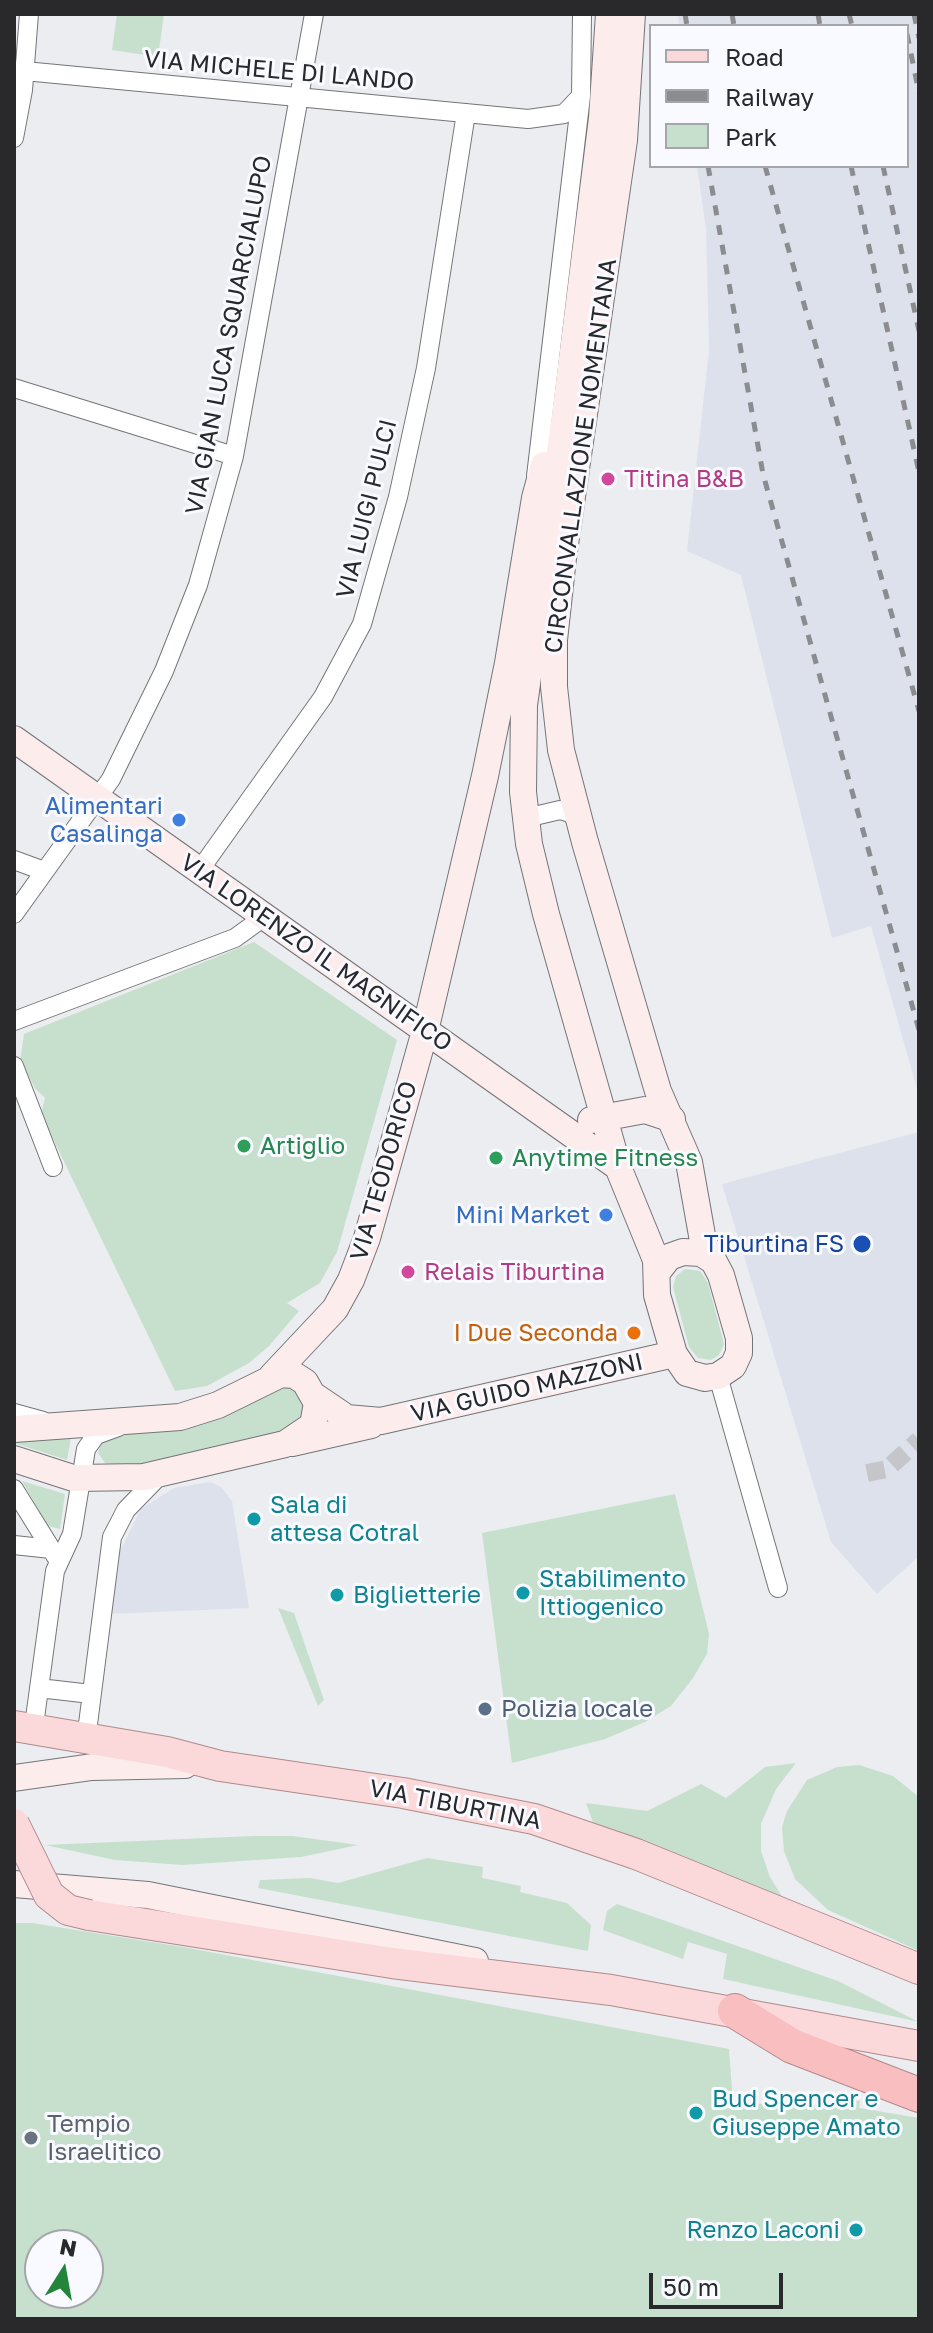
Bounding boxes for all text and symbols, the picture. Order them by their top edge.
legend [649,24,909,168]
text: Road [725,42,784,71]
street label: VIA MICHELE DI LANDO [143,45,415,97]
text: Railway [725,82,814,111]
text: Park [725,122,777,151]
street label: VIA GIAN LUCA SQUARCIALUPO [180,153,278,517]
street label: CIRCONVALLAZIONE NOMENTANA [539,257,623,655]
street label: VIA LUIGI PULCI [331,416,403,602]
place label: Titina B&B [624,465,744,493]
marker: Titina B&B [599,470,617,488]
place label: Alimentari Casalinga [45,792,163,848]
marker: Alimentari Casalinga [170,811,188,829]
street label: VIA LORENZO IL MAGNIFICO [174,848,458,1058]
street label: VIA TEODORICO [345,1078,423,1264]
place label: Artiglio [260,1132,345,1160]
marker: Artiglio [235,1137,253,1155]
place label: Anytime Fitness [512,1144,698,1172]
marker: Anytime Fitness [487,1149,505,1167]
place label: Mini Market [456,1201,590,1229]
marker: Mini Market [597,1206,615,1224]
place label: Tiburtina FS [704,1230,844,1258]
marker: Tiburtina FS [851,1233,873,1255]
place label: Relais Tiburtina [424,1258,605,1286]
marker: Relais Tiburtina [399,1263,417,1281]
place label: I Due Seconda [453,1319,618,1347]
marker: I Due Seconda [625,1324,643,1342]
street label: VIA GUIDO MAZZONI [408,1347,646,1429]
place label: Sala di attesa Cotral [270,1491,419,1547]
marker: Sala di attesa Cotral [245,1510,263,1528]
place label: Stabilimento Ittiogenico [539,1565,686,1621]
place label: Biglietterie [353,1581,481,1609]
marker: Stabilimento Ittiogenico [514,1584,532,1602]
marker: Biglietterie [328,1586,346,1604]
place label: Polizia locale [501,1695,653,1723]
marker: Polizia locale [476,1700,494,1718]
street label: VIA TIBURTINA [367,1774,543,1836]
place label: Bud Spencer e Giuseppe Amato [712,2085,901,2141]
marker: Bud Spencer e Giuseppe Amato [687,2104,705,2122]
place label: Tempio Israelitico [47,2110,161,2166]
marker: Tempio Israelitico [22,2129,40,2147]
place label: Renzo Laconi [686,2216,840,2244]
marker: Renzo Laconi [847,2221,865,2239]
north arrow [24,2229,104,2309]
text: N [57,2232,79,2262]
scale bar [653,2257,787,2307]
text: 50 m [663,2272,719,2301]

